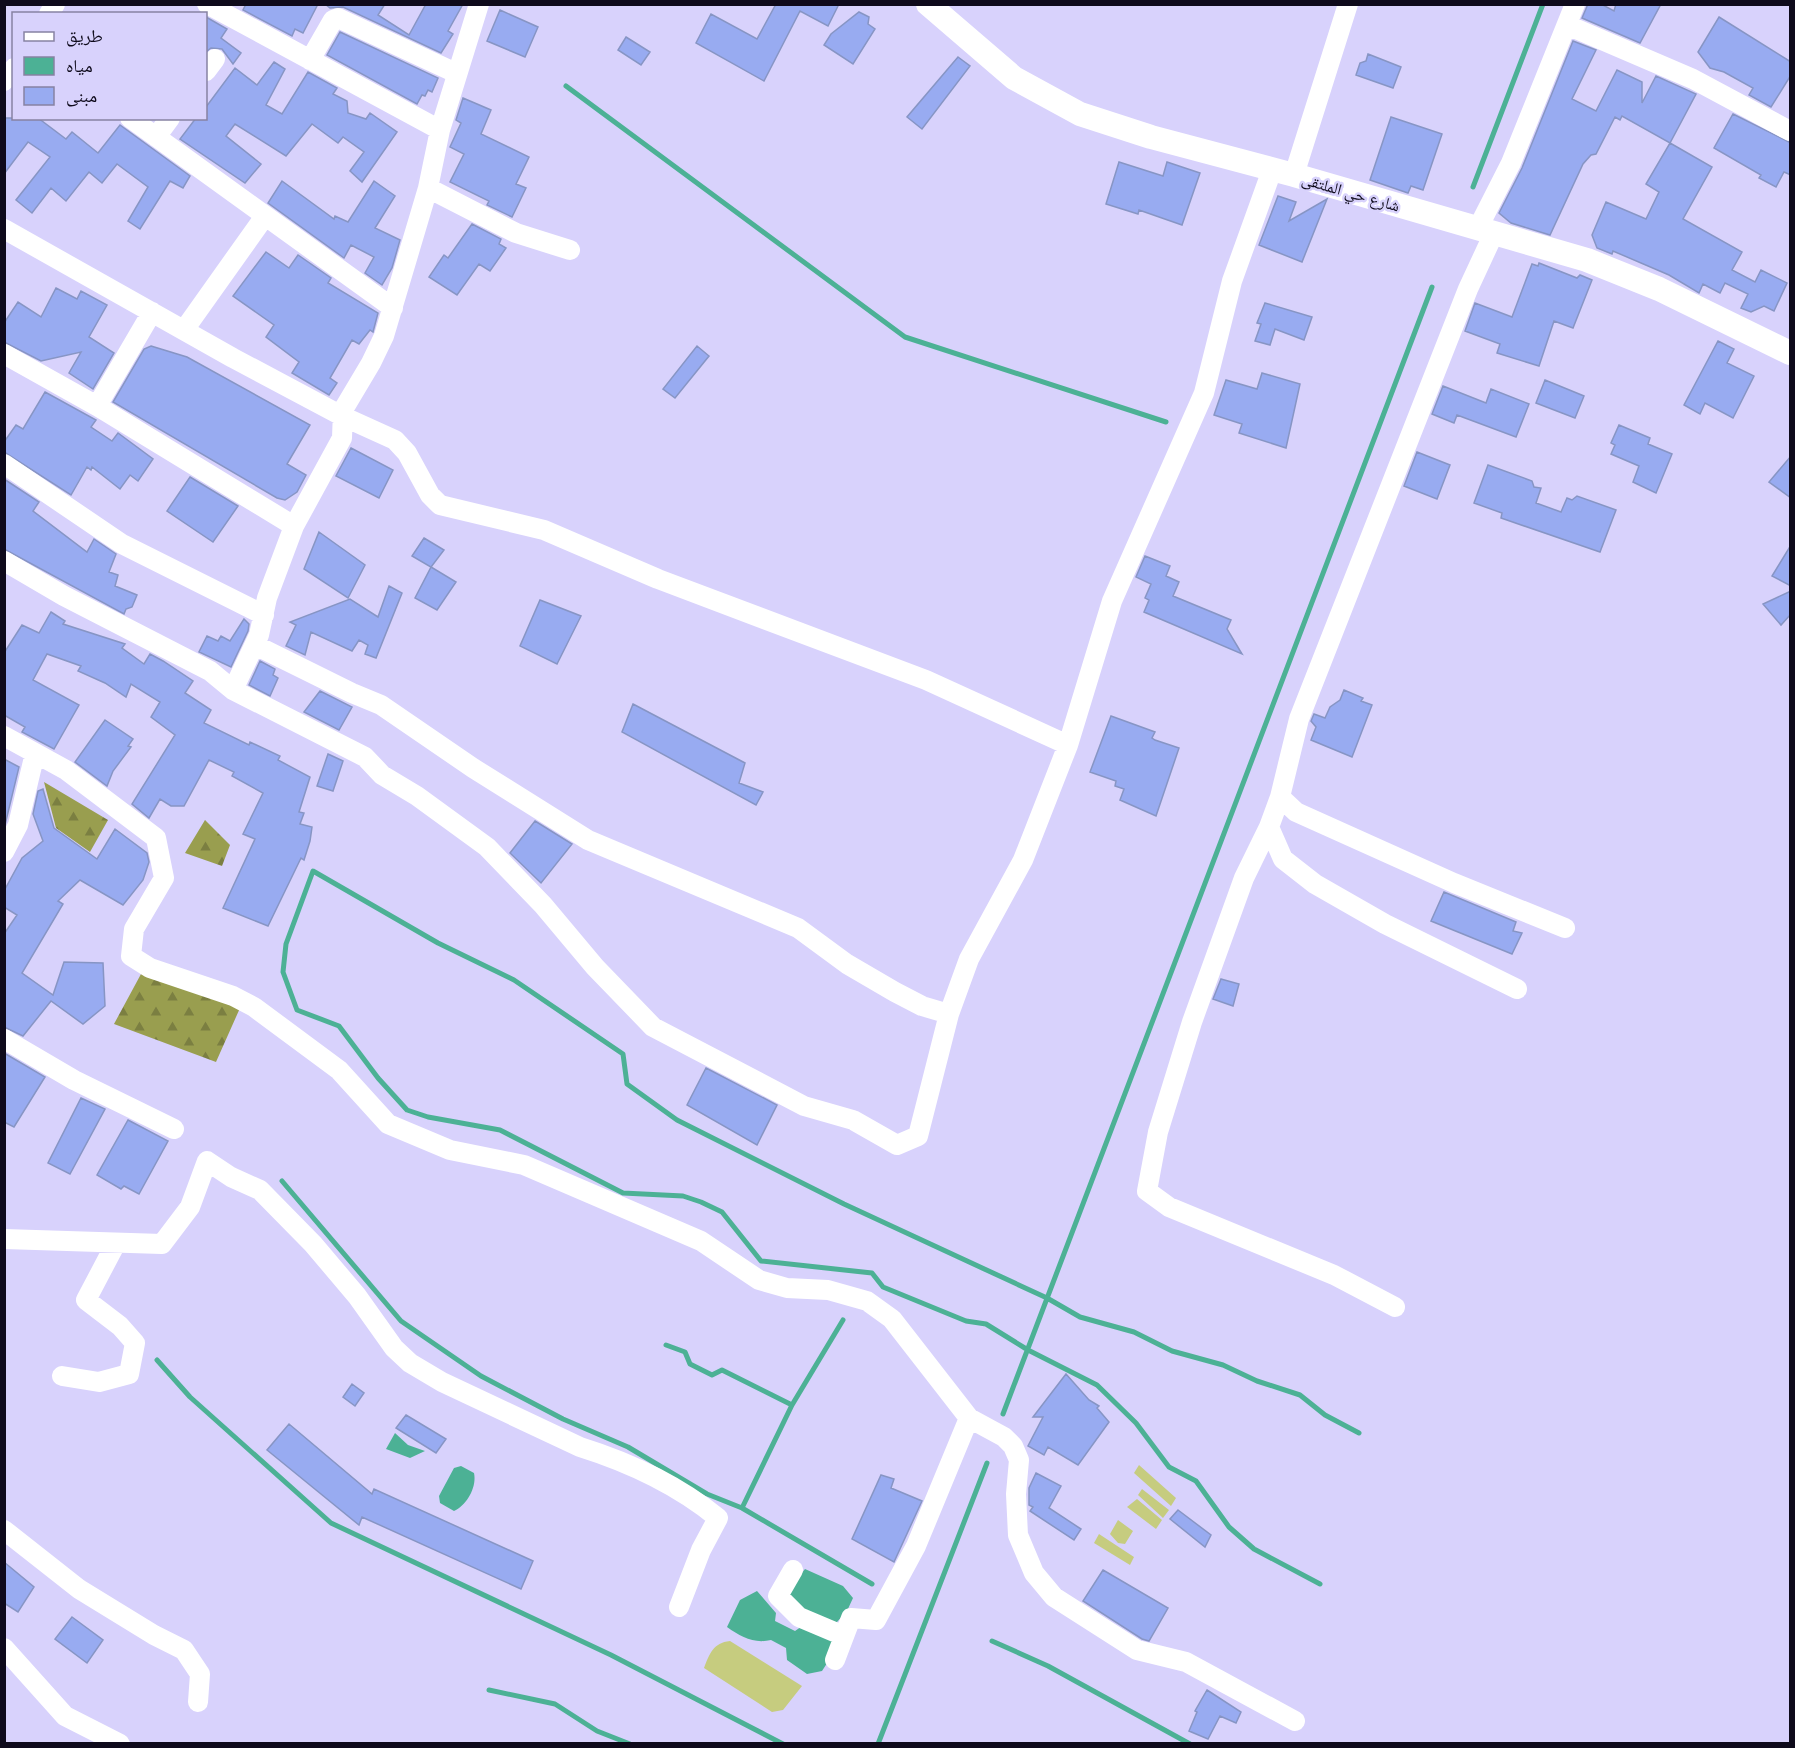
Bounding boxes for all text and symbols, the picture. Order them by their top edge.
legend [12,12,207,120]
text: طريق [66,26,103,47]
text: مياه [66,56,93,76]
text: مبنى [66,86,97,107]
street label: شارع حي الملتقى [1299,170,1402,218]

